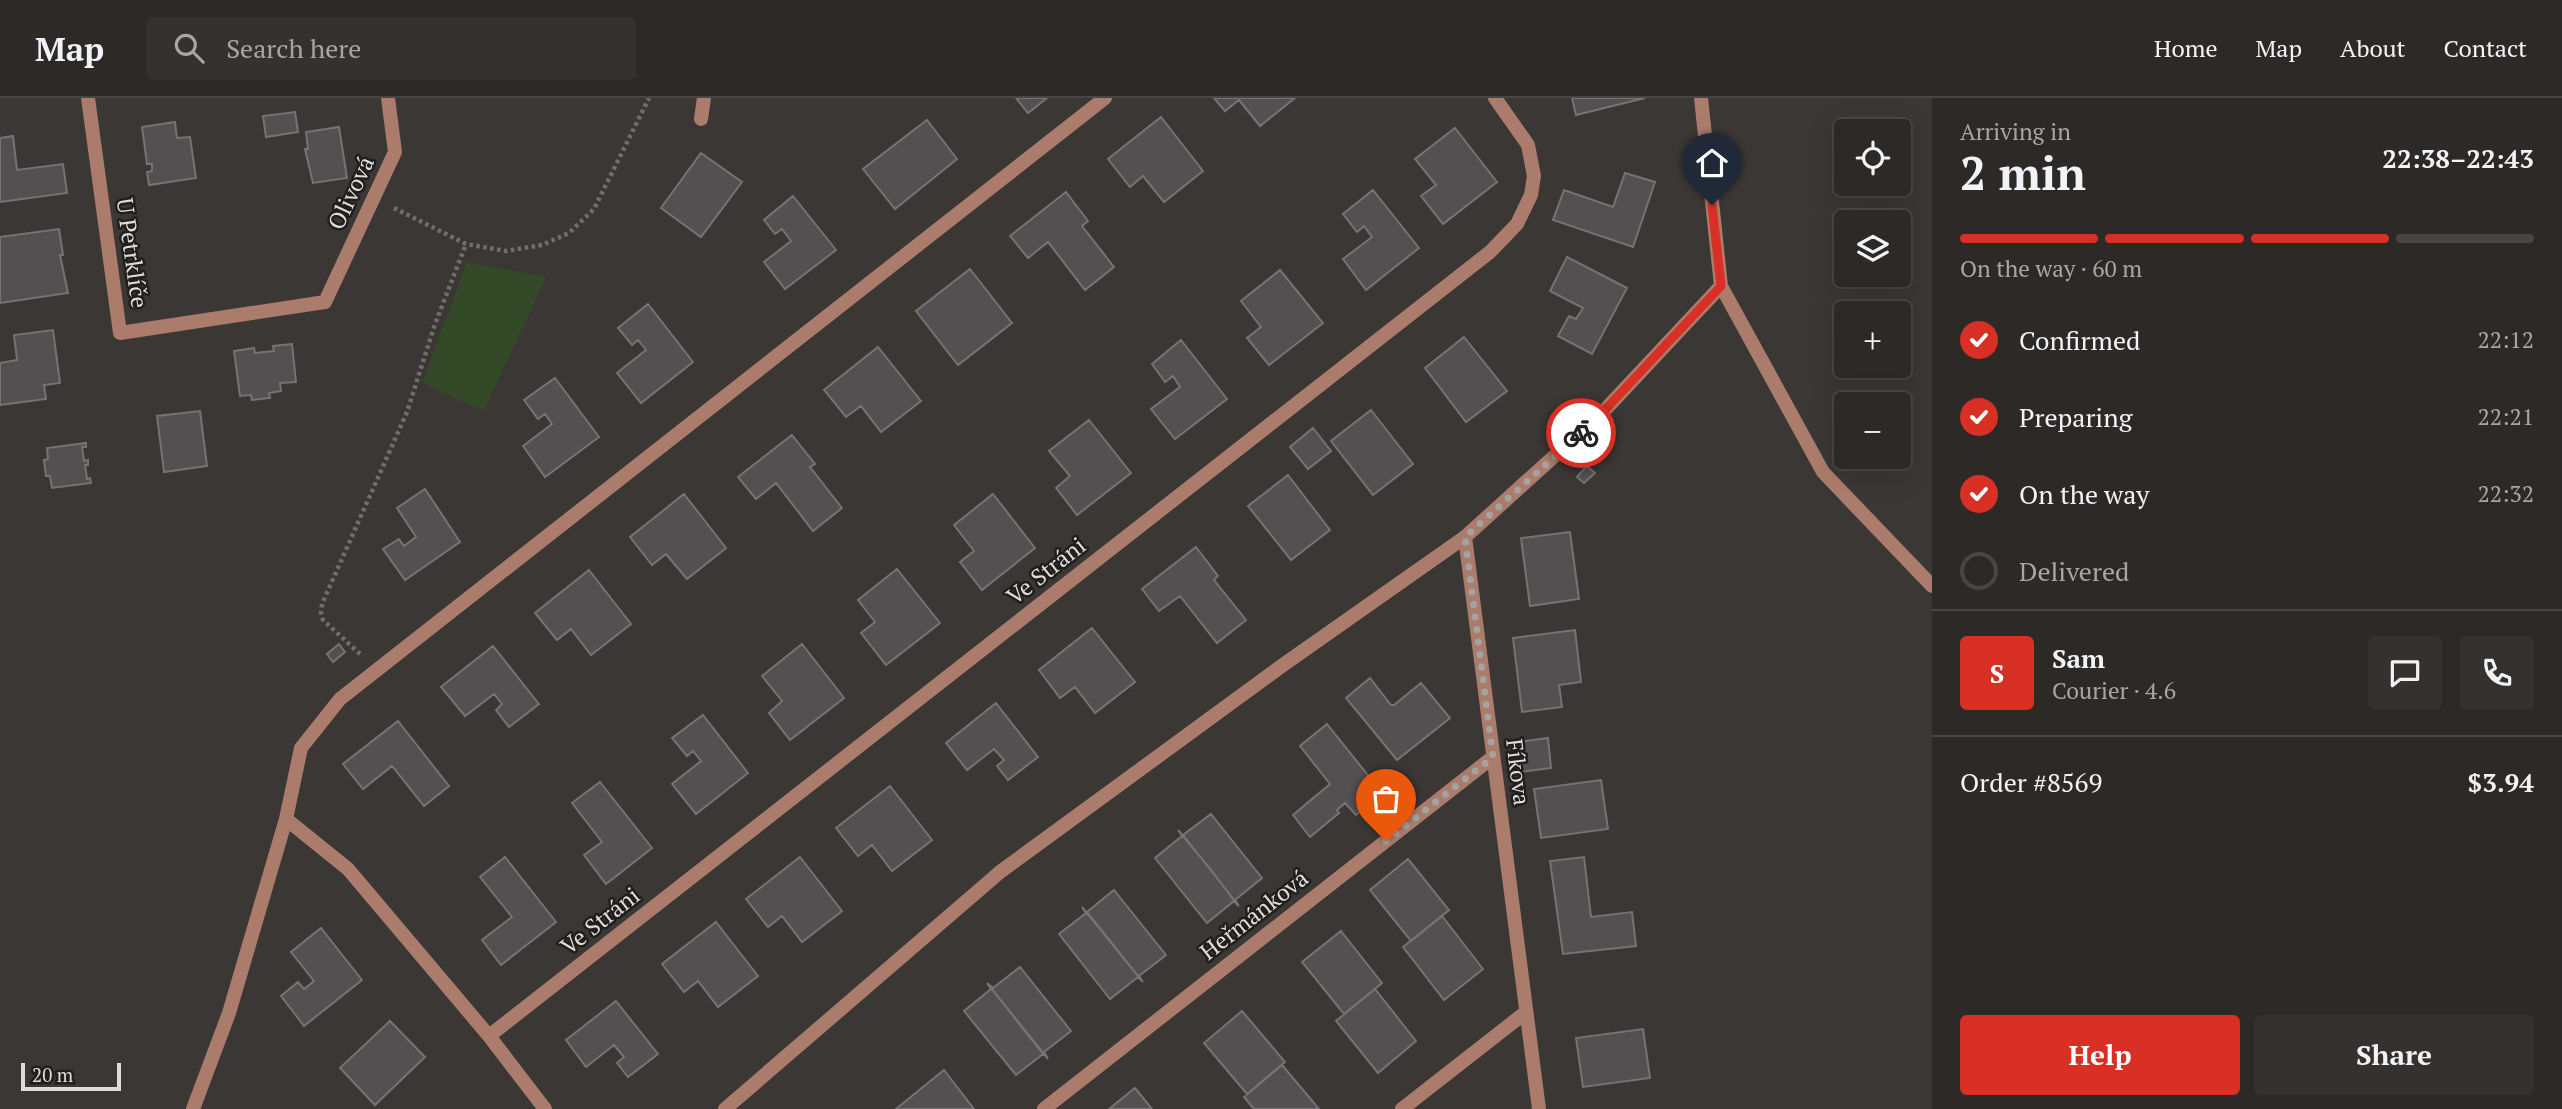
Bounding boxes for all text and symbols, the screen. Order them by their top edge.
search box [146,17,636,80]
text: Map [35,27,104,70]
icon: search [170,29,208,67]
text: Search here [226,31,361,65]
text: Home [2154,32,2218,64]
text: Map [2256,32,2302,64]
text: About [2340,32,2406,64]
text: Contact [2444,32,2527,64]
text: Arriving in [1960,116,2071,147]
map controls [1834,119,1911,469]
button: locate [1834,119,1911,196]
pin [1682,133,1742,205]
text: 22:38–22:43 [2382,141,2534,175]
text: 2 min [1960,142,2086,203]
icon: home [1693,144,1731,182]
street label: Olivová [320,151,381,235]
street label: U Petrklíče [109,196,156,310]
button: layers [1834,210,1911,287]
text: On the way · 60 m [1960,253,2142,284]
button: + [1834,301,1911,378]
icon: check [1960,321,1998,359]
text: Confirmed [2019,323,2140,357]
text: 22:12 [2477,324,2534,355]
button: − [1834,392,1911,469]
courier [1546,398,1616,468]
icon: check [1960,398,1998,436]
text: Preparing [2019,400,2132,434]
text: 22:21 [2477,401,2534,432]
icon: bike [1562,414,1600,452]
icon: check [1960,475,1998,513]
text: On the way [2019,477,2150,511]
text: 22:32 [2477,478,2534,509]
street label: Ve Stráni [1000,530,1092,611]
text: Delivered [2019,554,2129,588]
button: chat [2368,636,2442,710]
button: phone [2460,636,2534,710]
text: Sam [2052,641,2105,675]
text: S [1990,656,2004,690]
text: Courier · 4.6 [2052,675,2176,706]
street label: Fíkova [1499,737,1538,807]
text: Order #8569 [1960,765,2102,799]
text: $3.94 [2468,765,2534,799]
pin [1356,769,1416,841]
icon: bag [1367,780,1405,818]
street label: Heřmánková [1193,862,1315,967]
street label: Ve Stráni [554,880,646,961]
button: Help [1960,1015,2240,1095]
button: Share [2254,1015,2534,1095]
scale bar [21,1060,121,1092]
text: 20 m [32,1062,73,1087]

